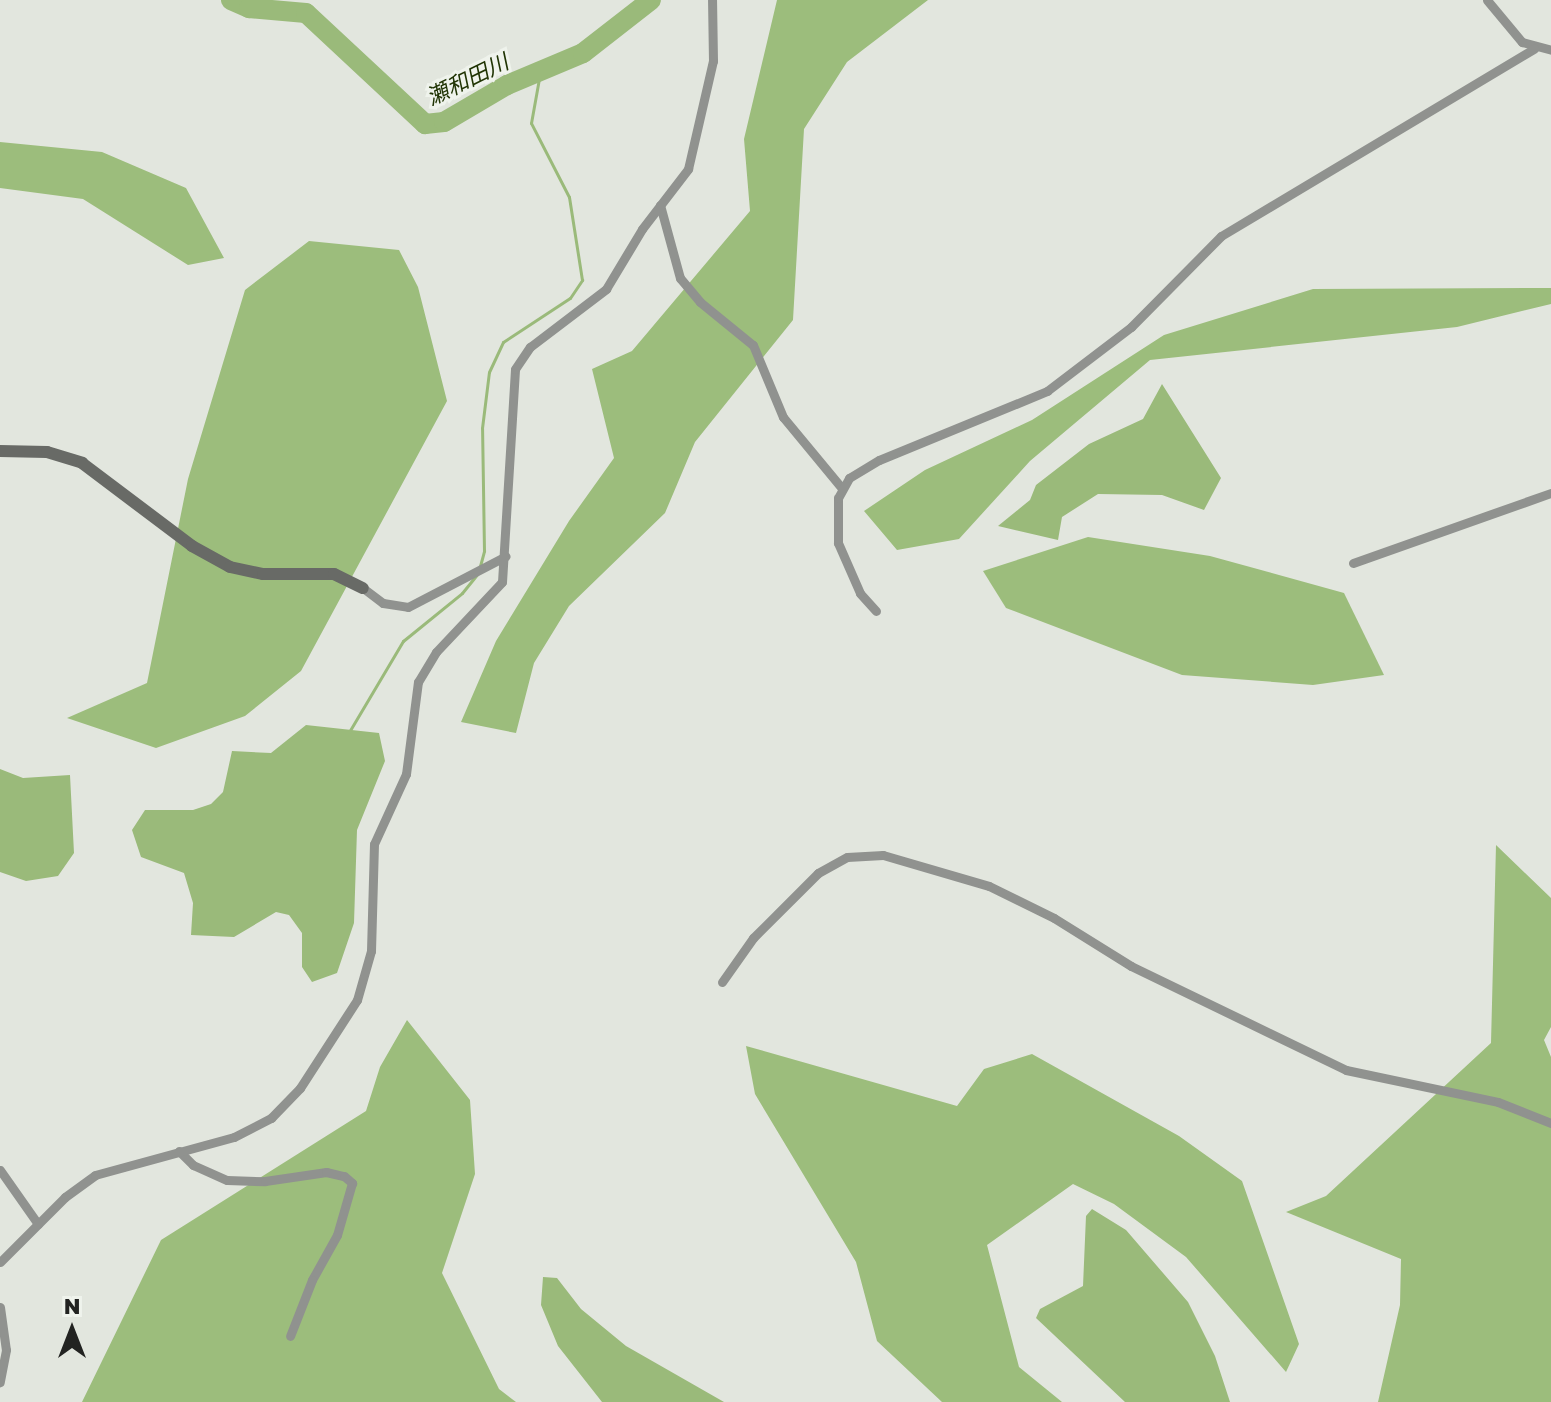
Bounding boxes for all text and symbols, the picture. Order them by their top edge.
water label: 瀬和田川 [422,48,512,110]
north arrow [32,1290,112,1370]
text: N [64,1292,80,1319]

